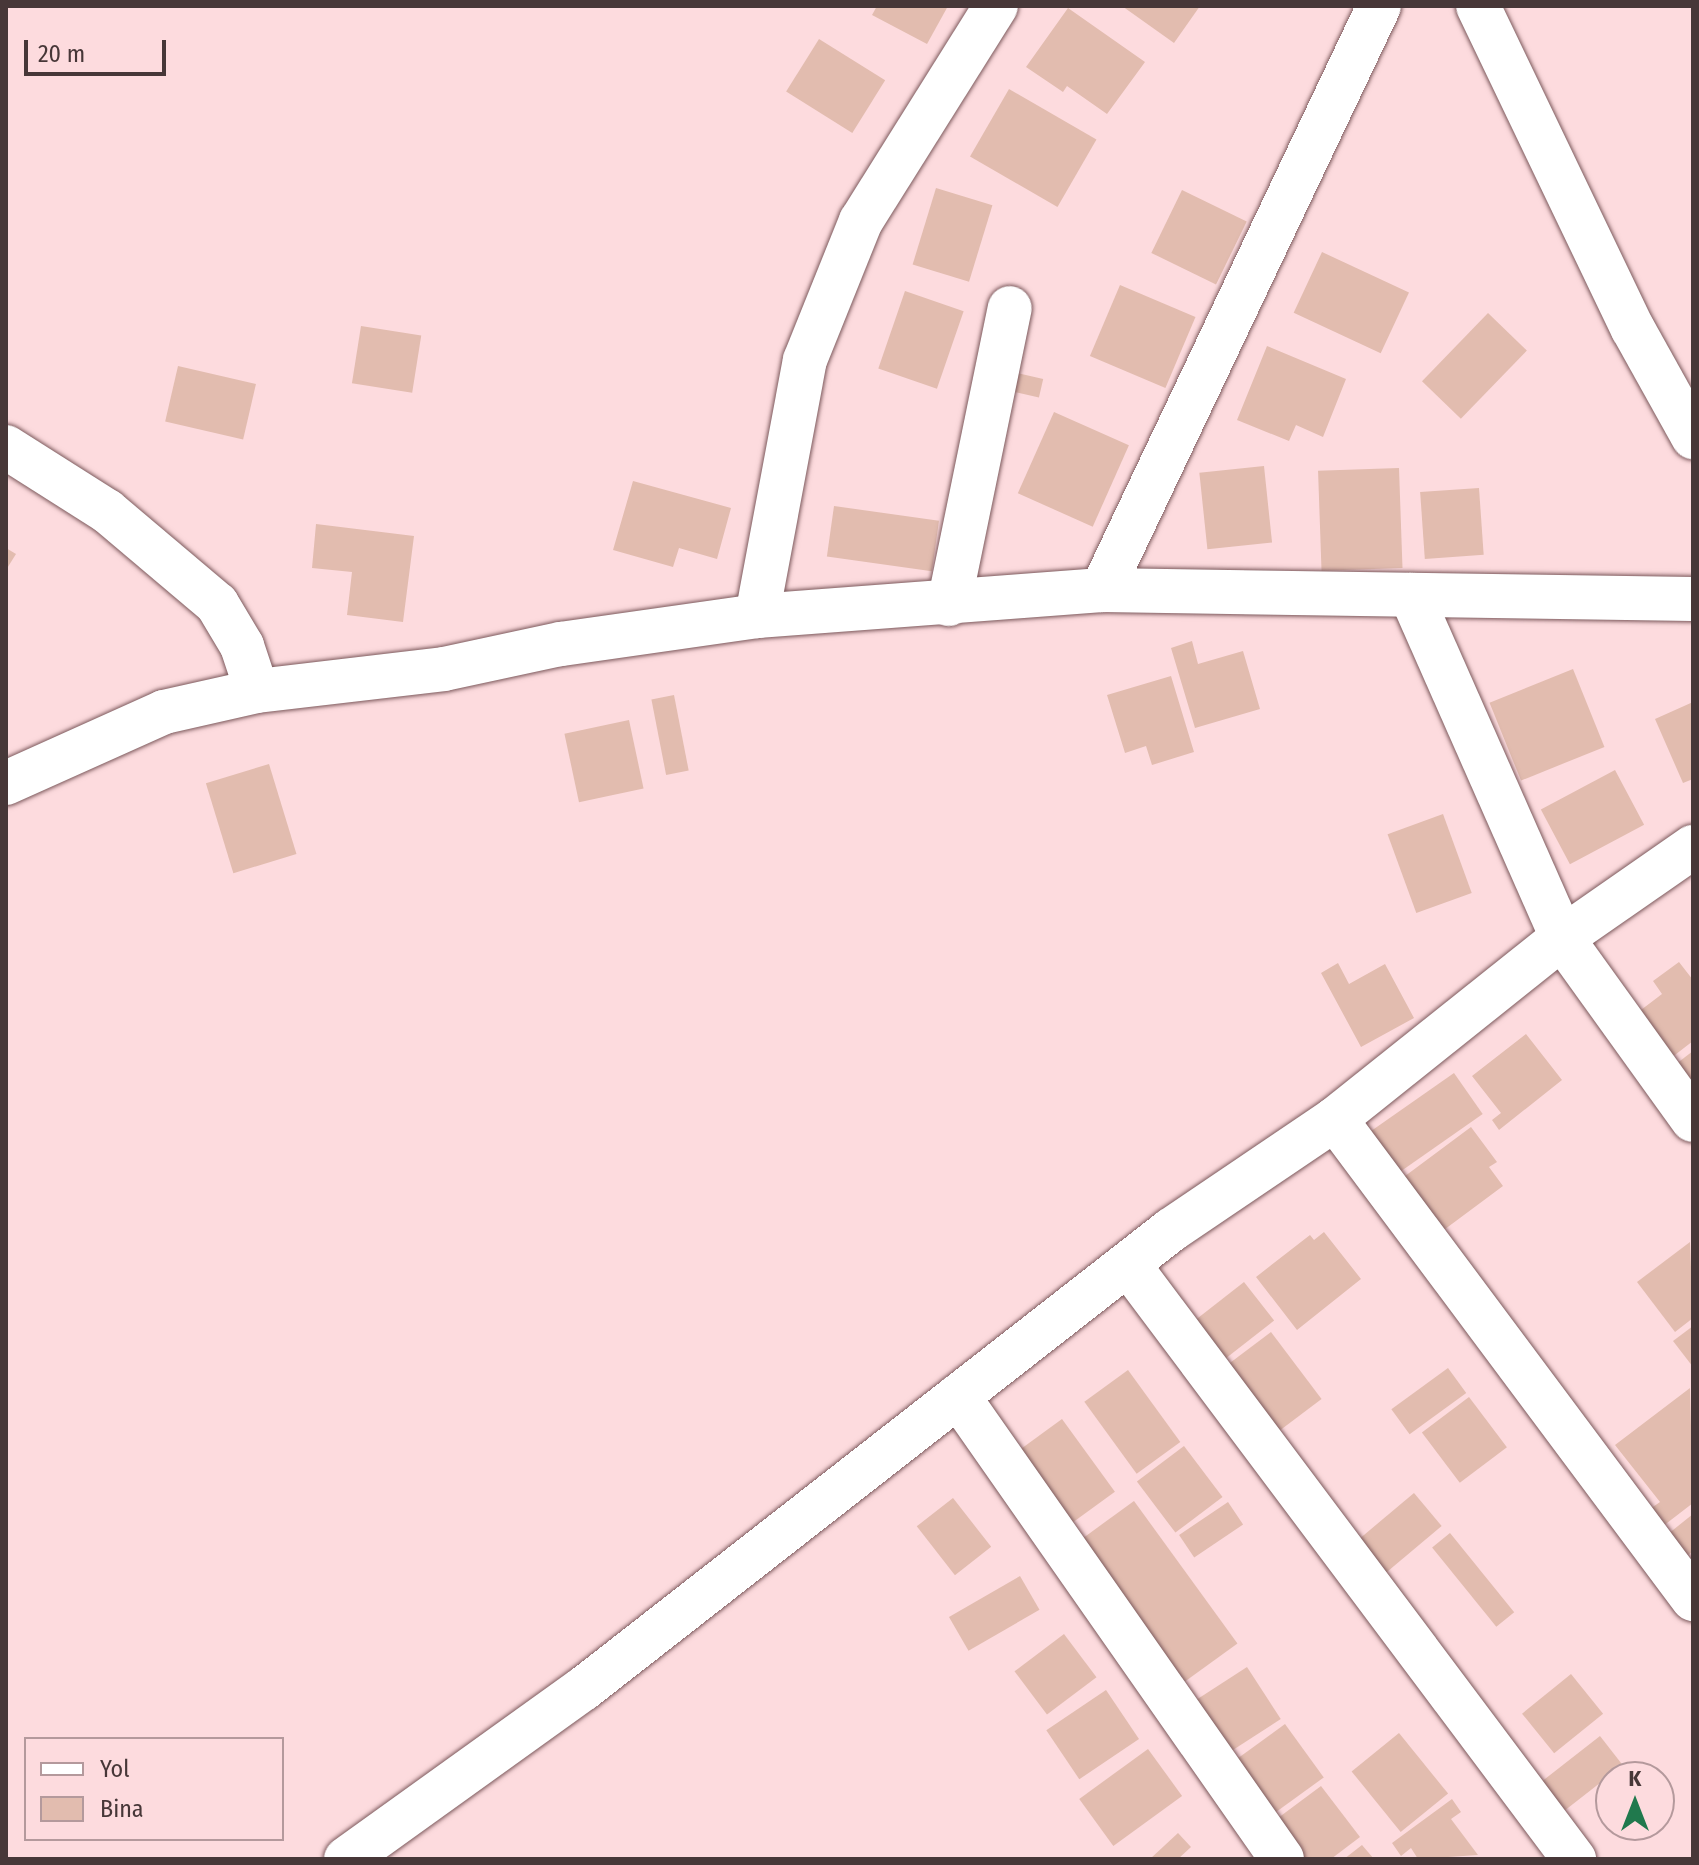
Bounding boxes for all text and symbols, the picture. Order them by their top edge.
scale bar [28,24,170,74]
text: 20 m [38,40,85,68]
legend [24,1737,284,1841]
text: Yol [100,1755,130,1783]
north arrow [1595,1761,1675,1841]
text: K [1629,1765,1641,1792]
text: Bina [100,1795,144,1823]

